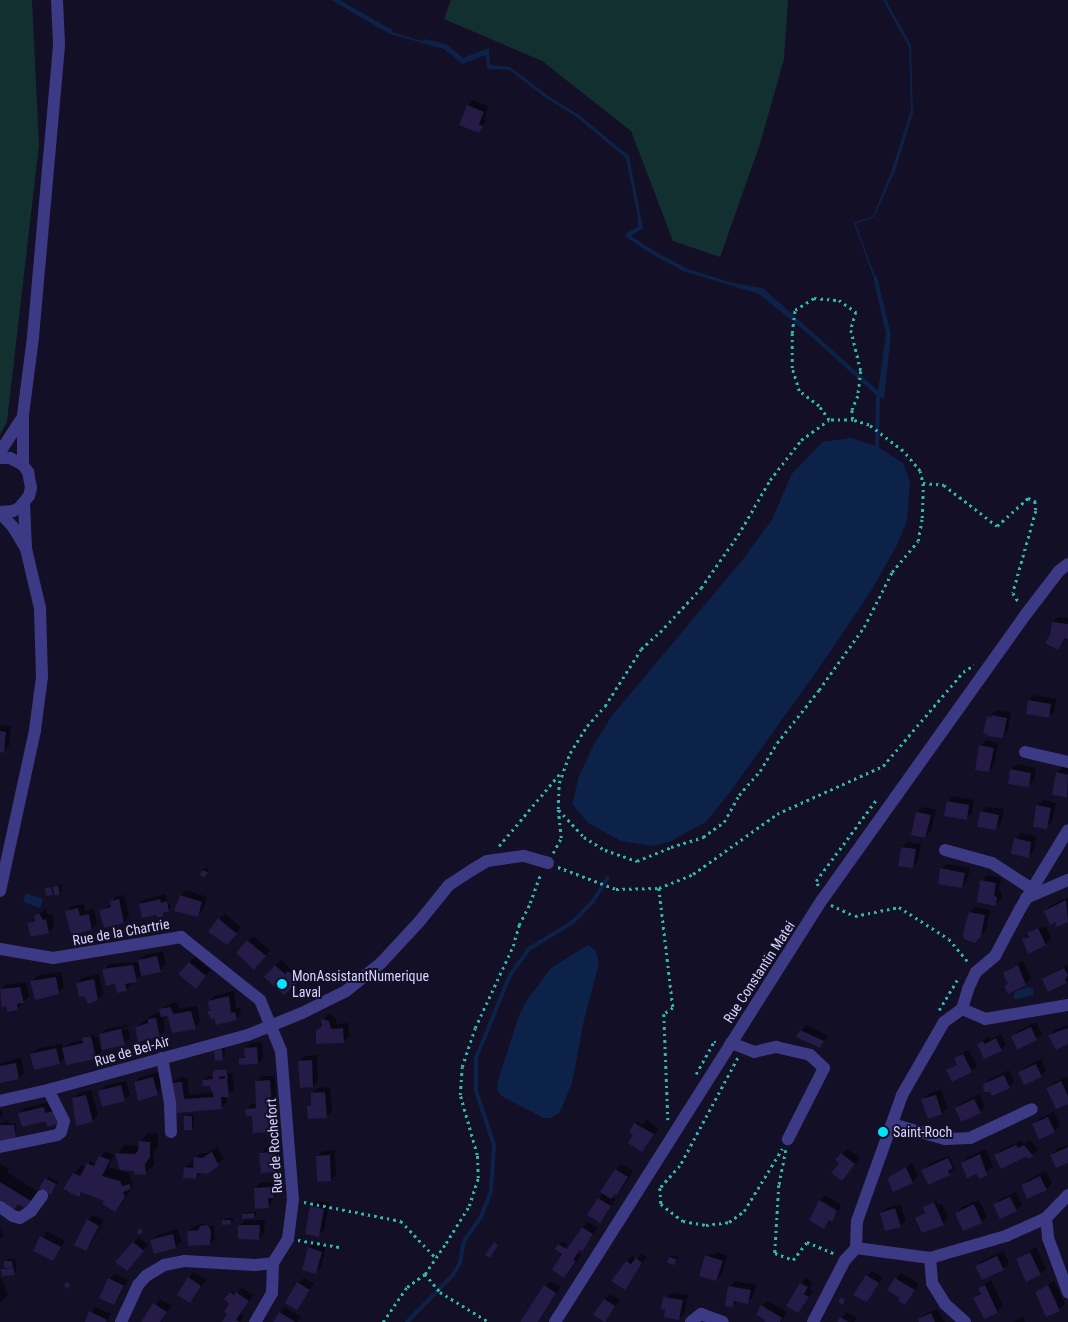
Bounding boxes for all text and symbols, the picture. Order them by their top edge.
street label: Rue de la Chartrie [71,915,171,949]
street label: Rue Constantin Matei [720,918,798,1026]
place label: MonAssistantNumerique Laval [292,968,429,1000]
marker: MonAssistantNumerique Laval [276,978,288,990]
street label: Rue de Bel-Air [93,1032,171,1070]
street label: Rue de Rochefort [262,1098,286,1194]
place label: Saint-Roch [893,1124,952,1140]
marker: Saint-Roch [877,1126,889,1138]

